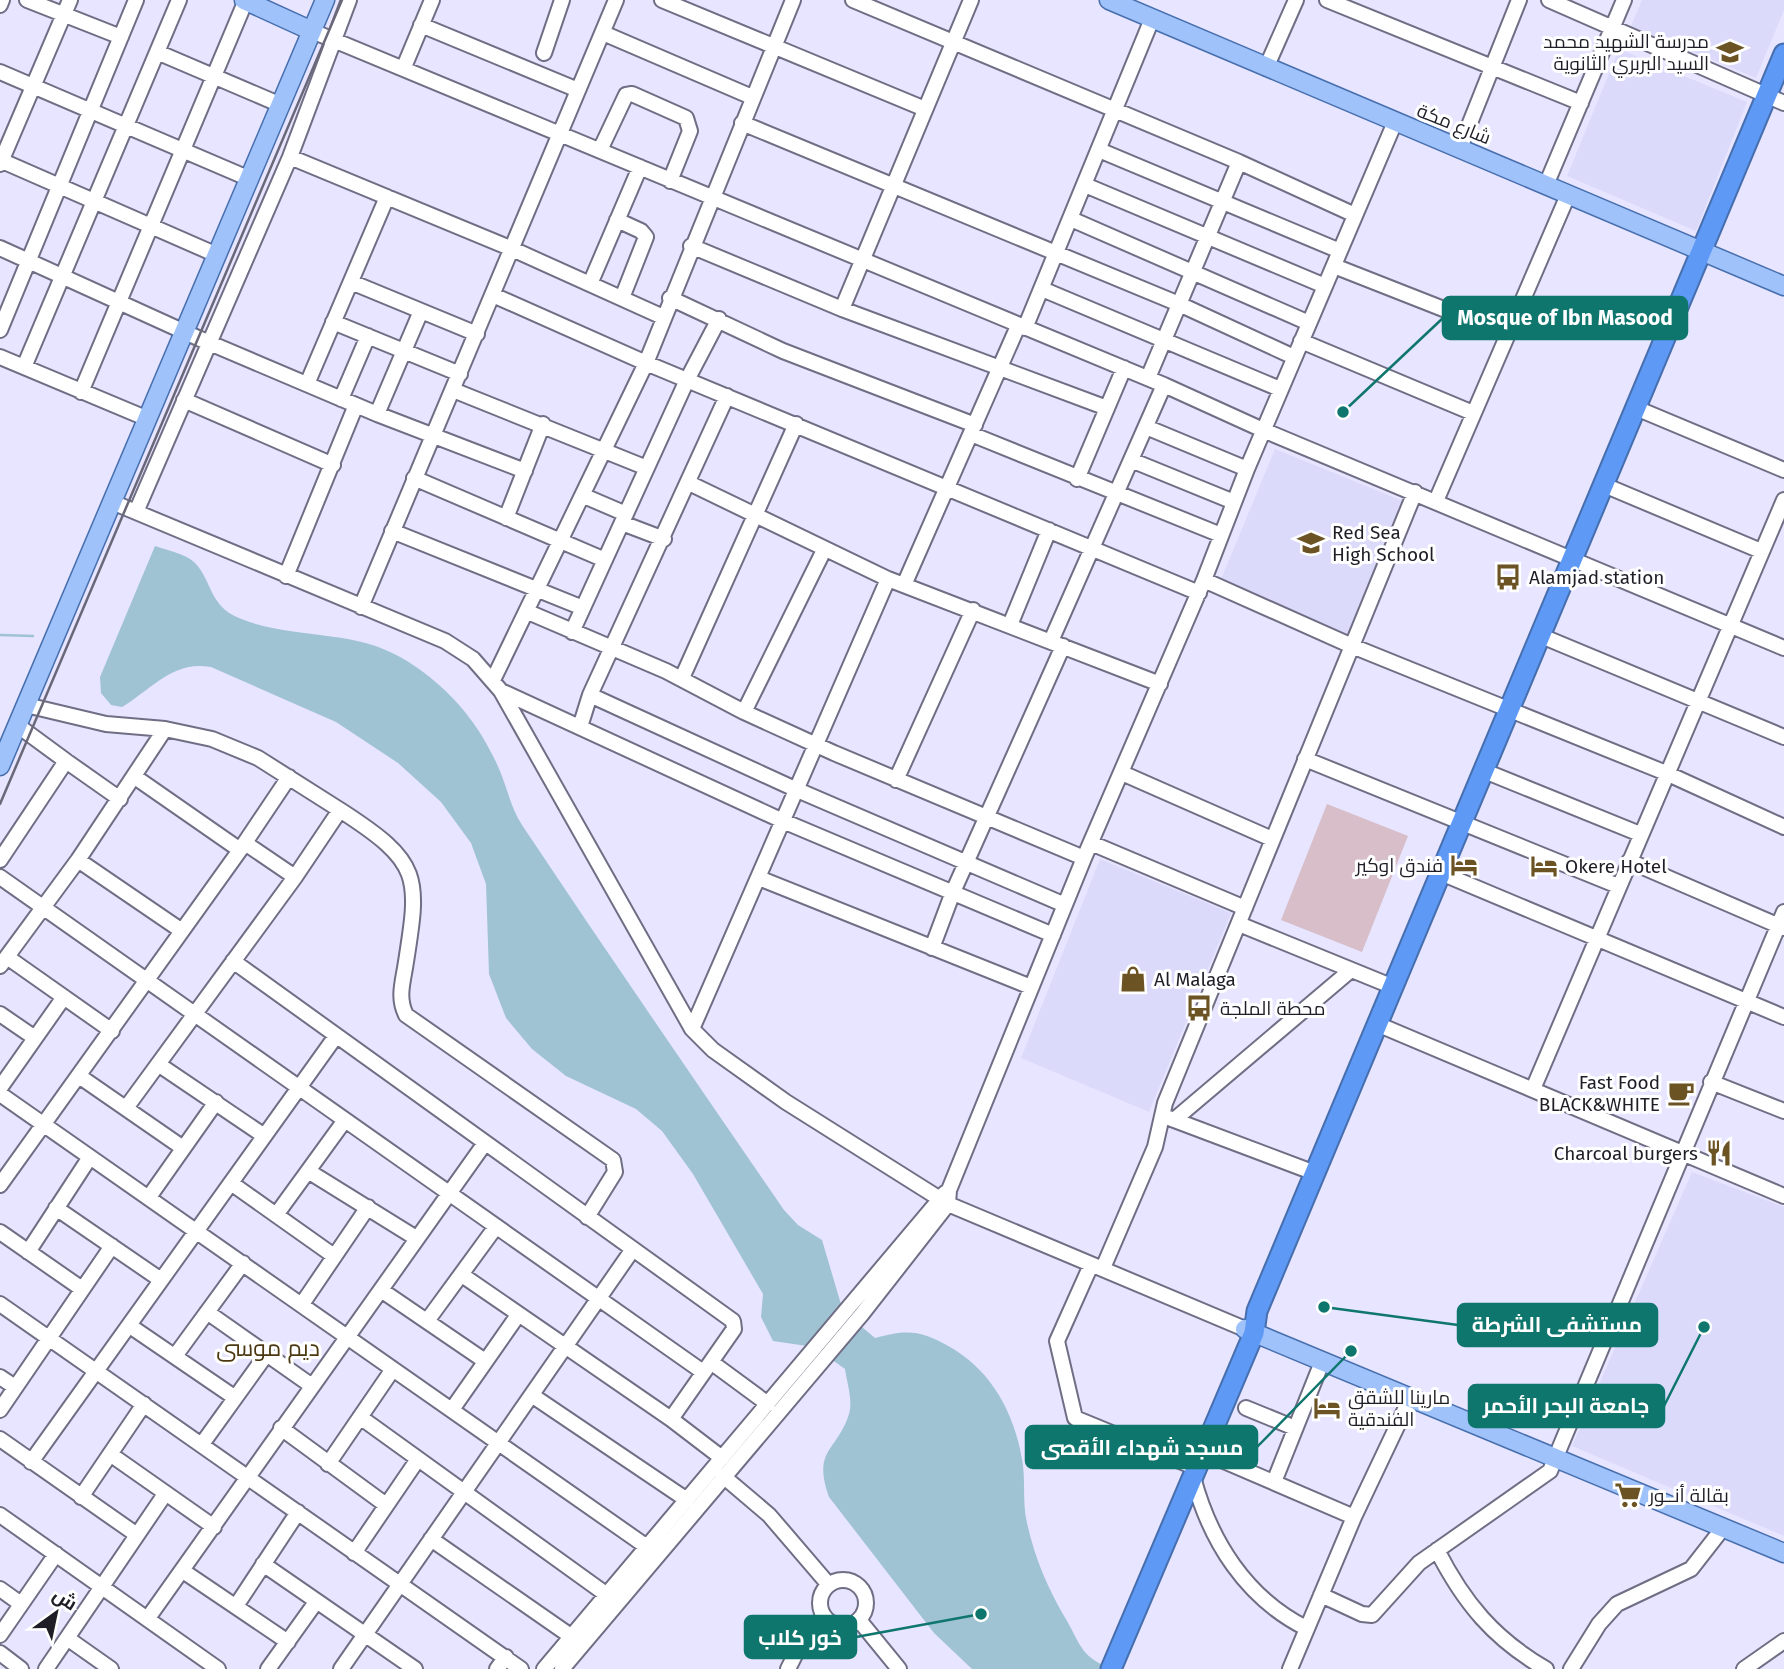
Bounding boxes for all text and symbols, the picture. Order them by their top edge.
place label: مدرسة الشهيد محمد السيد البربري الثانوية [1543,30,1709,78]
school or university icon: مدرسة الشهيد محمد السيد البربري الثانوية [1715,37,1745,67]
street label: شارع مكة [1413,99,1494,151]
callout: Mosque of Ibn Masood [1443,297,1687,339]
text: Mosque of Ibn Masood [1457,305,1673,331]
place label: Red Sea High School [1332,521,1435,566]
school or university icon: Red Sea High School [1296,528,1326,558]
bus stop icon: Alamjad station [1493,562,1523,592]
place label: Alamjad station [1529,566,1664,589]
hotel icon: فندق اوكير [1449,850,1479,880]
hotel icon: Okere Hotel [1529,851,1559,881]
place label: فندق اوكير [1355,854,1443,878]
place label: Okere Hotel [1565,855,1667,878]
shop icon: Al Malaga [1118,964,1148,994]
place label: Al Malaga [1154,968,1236,991]
bus stop icon: محطة الملجة [1184,993,1214,1023]
place label: محطة الملجة [1220,997,1325,1020]
place label: Fast Food BLACK&WHITE [1539,1071,1660,1116]
cafe icon: Fast Food BLACK&WHITE [1666,1078,1696,1108]
restaurant icon: Charcoal burgers [1704,1138,1734,1168]
place label: Charcoal burgers [1554,1142,1698,1165]
callout: مستشفى الشرطة [1458,1304,1657,1346]
text: مستشفى الشرطة [1472,1312,1642,1338]
district label: ديم موسى [216,1334,320,1364]
callout: جامعة البحر الأحمر [1469,1385,1664,1427]
place label: مارينا للشقق الفندقية [1348,1386,1450,1431]
hotel icon: مارينا للشقق الفندقية [1312,1393,1342,1423]
text: جامعة البحر الأحمر [1482,1393,1649,1419]
callout: مسجد شهداء الأقصى [1026,1426,1257,1468]
text: مسجد شهداء الأقصى [1041,1435,1243,1461]
supermarket icon: بقالة أنــور [1613,1480,1643,1510]
place label: بقالة أنــور [1648,1484,1729,1507]
north arrow [21,1578,91,1648]
text: ش [48,1583,81,1615]
callout: خور كلاب [745,1616,856,1658]
text: خور كلاب [758,1625,842,1651]

